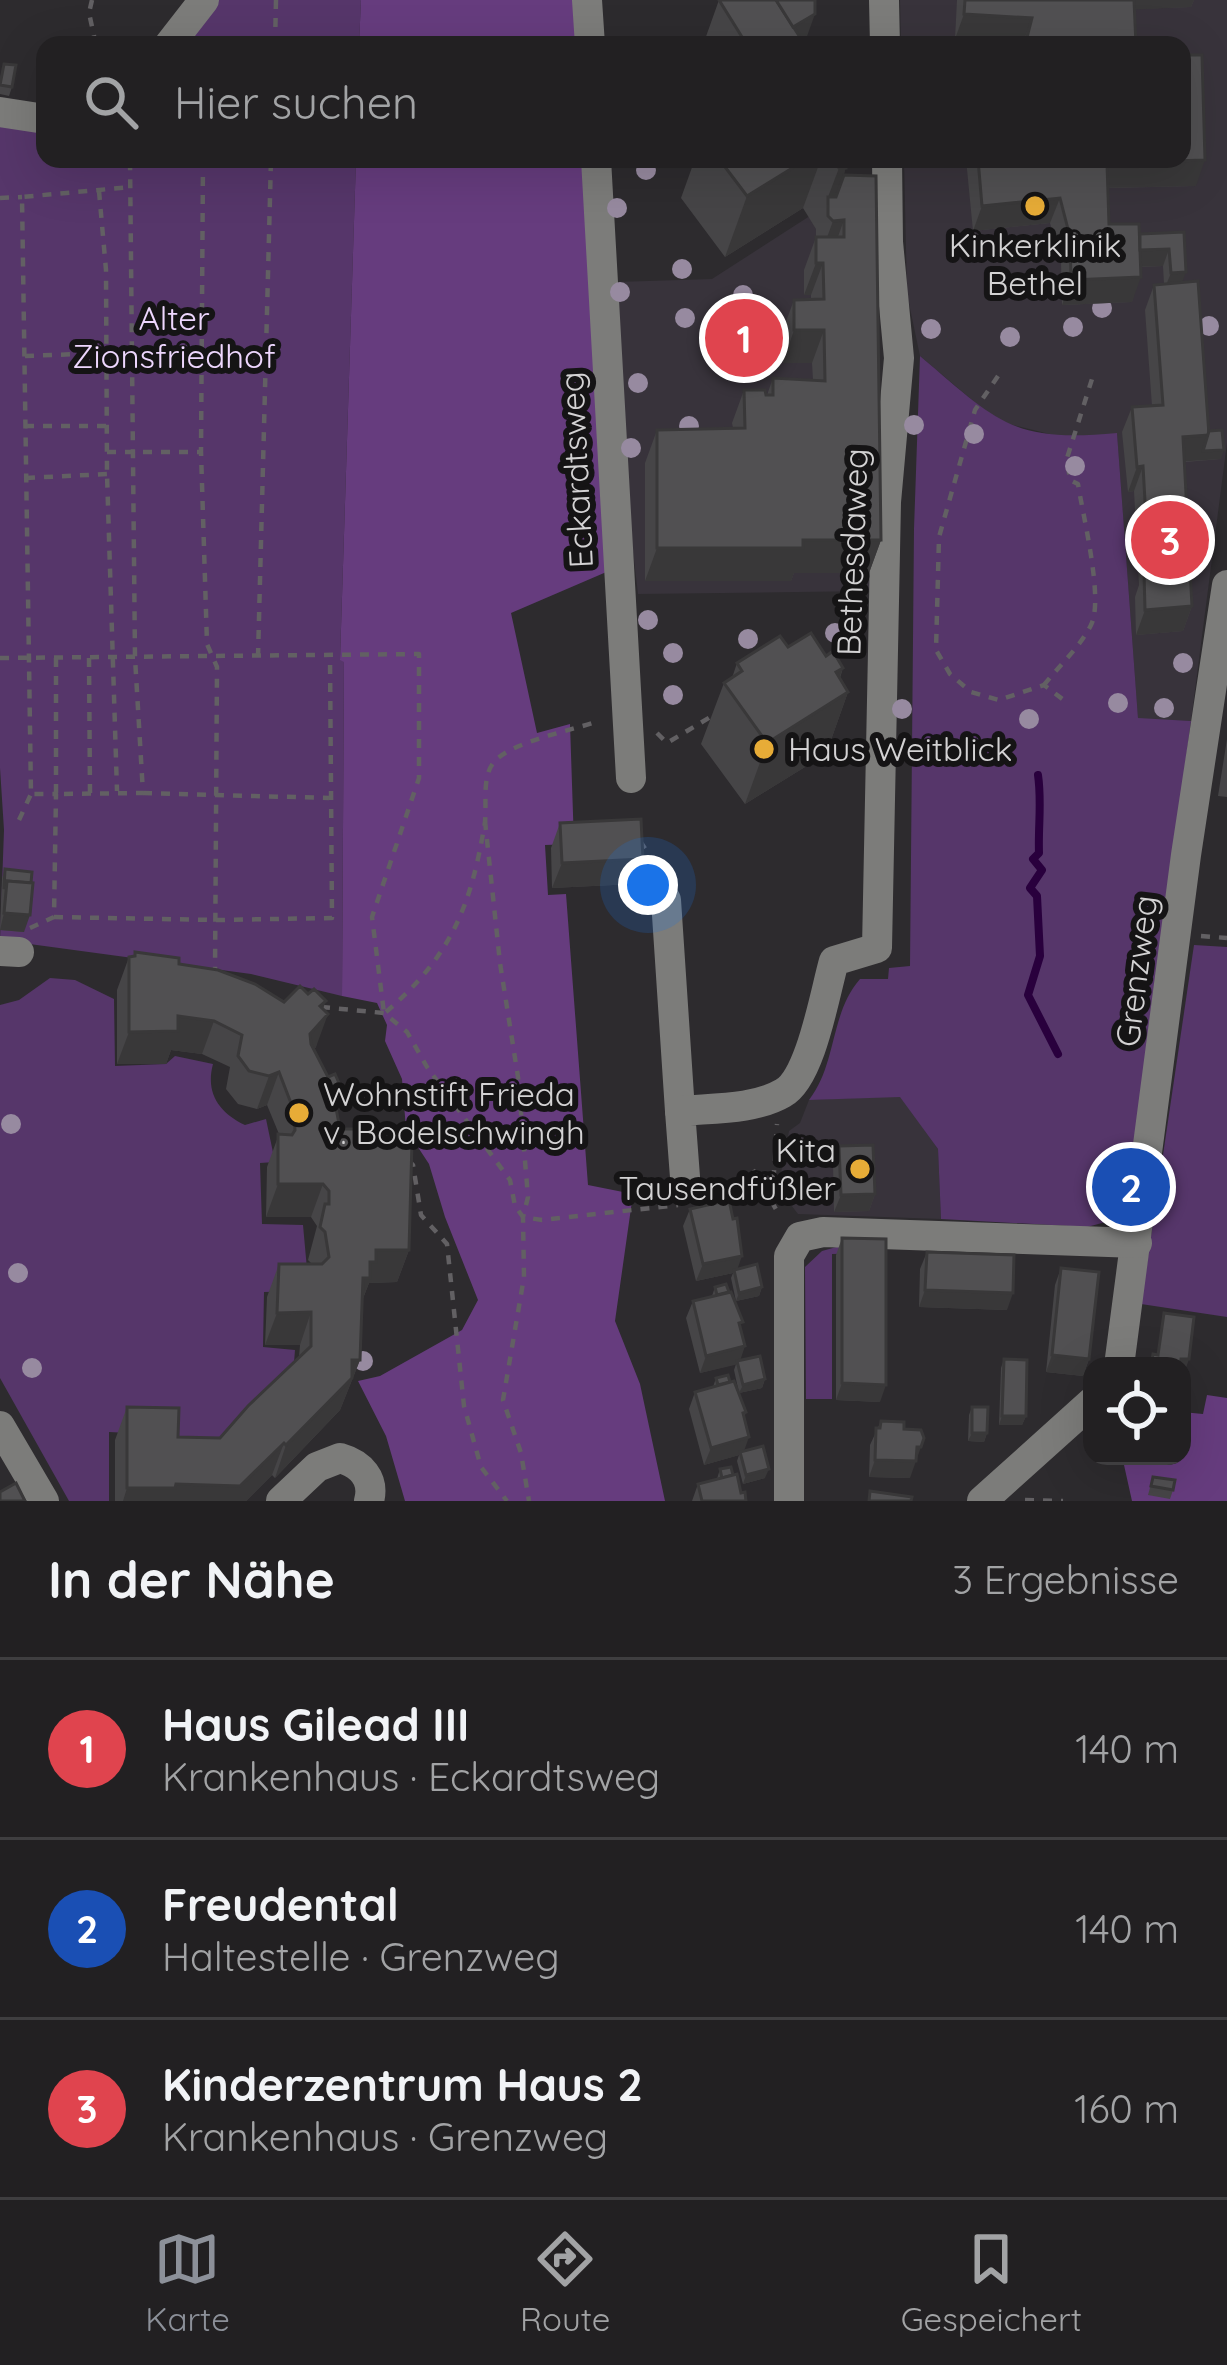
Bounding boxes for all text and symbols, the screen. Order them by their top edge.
search box [36,36,1191,168]
icon: search [78,69,144,135]
text: Hier suchen [174,74,418,130]
marker: Kinkerklinik Bethel [1022,193,1048,219]
place label: Kinkerklinik Bethel [949,224,1121,303]
pin: 1 [705,293,783,383]
park label: Alter Zionsfriedhof [72,297,276,376]
street label: Eckardtsweg [550,371,601,569]
street label: Bethesdaweg [827,447,876,657]
pin: 3 [1131,495,1209,585]
place label: Haus Weitblick [788,728,1012,769]
marker: Haus Weitblick [751,736,777,762]
your location [618,855,678,915]
street label: Grenzweg [1106,893,1165,1049]
place label: Wohnstift Frieda v. Bodelschwingh [323,1073,585,1152]
marker: Wohnstift Frieda v. Bodelschwingh [286,1100,312,1126]
place label: Kita Tausendfüßler [618,1129,836,1208]
pin: 2 [1092,1142,1170,1232]
marker: Kita Tausendfüßler [847,1156,873,1182]
map controls [1083,1357,1191,1465]
button: locate [1083,1357,1191,1465]
text: In der Nähe [48,1547,335,1611]
text: 3 Ergebnisse [953,1555,1179,1604]
text: Haus Gilead III [162,1696,470,1752]
text: 1 [79,1724,95,1773]
text: 140 m [1075,1724,1179,1773]
text: Krankenhaus · Eckardtsweg [162,1752,660,1801]
text: Freudental [162,1876,399,1932]
text: 2 [76,1904,98,1953]
text: 140 m [1075,1904,1179,1953]
text: Haltestelle · Grenzweg [162,1932,560,1981]
text: Kinderzentrum Haus 2 [162,2056,643,2112]
text: 3 [77,2084,97,2133]
text: 160 m [1074,2084,1179,2133]
text: Krankenhaus · Grenzweg [162,2112,608,2161]
tab: Karte [145,2226,230,2339]
tab: Route [520,2226,610,2339]
tab: Gespeichert [901,2226,1082,2339]

